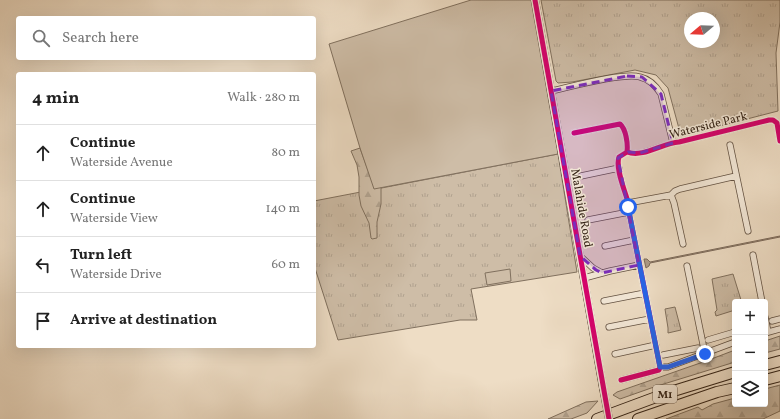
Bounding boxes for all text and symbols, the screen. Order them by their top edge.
north arrow [684,12,720,48]
search box [16,16,316,60]
icon: search [30,27,52,49]
text: Search here [62,28,139,49]
text: 4 min [32,87,79,110]
text: Walk · 280 m [227,89,300,107]
street label: Waterside Park [668,108,749,143]
text: Continue [70,133,135,154]
icon: ahead [32,142,54,164]
text: 80 m [271,144,300,162]
text: Waterside Avenue [70,154,173,172]
street label: Malahide Road [566,168,596,249]
text: Continue [70,189,135,210]
icon: ahead [32,198,54,220]
route start [619,198,637,216]
text: 140 m [266,200,300,218]
text: Waterside View [70,210,158,228]
text: Turn left [70,245,132,266]
icon: left [32,254,54,276]
text: 60 m [272,256,300,274]
text: Waterside Drive [70,266,162,284]
map controls [732,299,768,407]
button: + [732,299,768,335]
icon: arrive [32,310,54,332]
text: Arrive at destination [70,310,217,331]
button: − [732,335,768,371]
route end [696,345,714,363]
button: layers [732,371,768,407]
road number: M1 [653,385,677,403]

